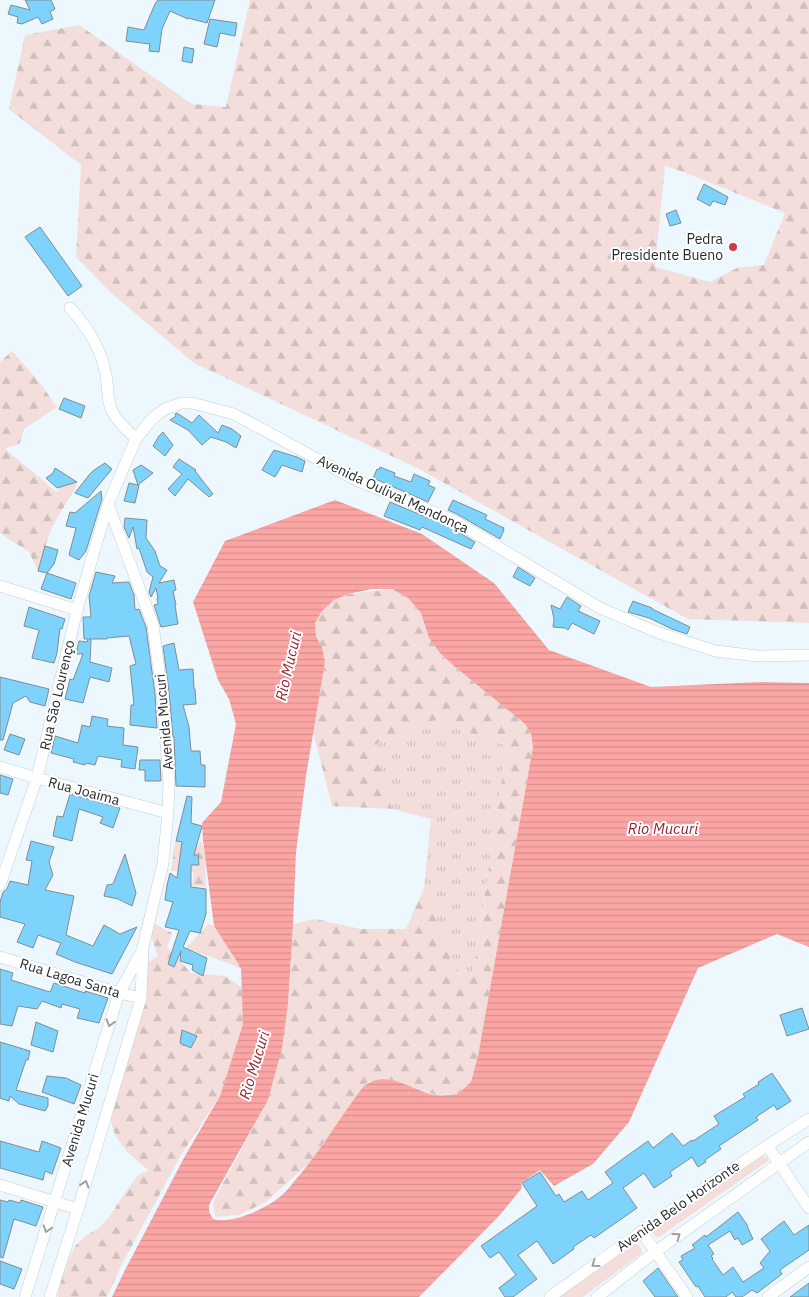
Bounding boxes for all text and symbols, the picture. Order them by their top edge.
place label: Pedra Presidente Bueno [611,230,724,264]
marker: Pedra Presidente Bueno [727,241,739,253]
street label: Avenida Oulival Mendonça [314,451,472,537]
water label: Rio Mucuri [271,629,305,702]
street label: Rua São Lourenço [36,638,78,752]
street label: Avenida Mucuri [151,673,177,771]
street label: Rua Joaima [46,773,122,809]
water label: Rio Mucuri [628,819,698,838]
street label: Rua Lagoa Santa [18,954,123,1002]
one-way arrow [105,1018,115,1027]
water label: Rio Mucuri [235,1028,273,1101]
street label: Avenida Mucuri [57,1071,103,1169]
street label: Avenida Belo Horizonte [613,1156,743,1255]
one-way arrow [80,1180,90,1188]
one-way arrow [42,1224,52,1232]
one-way arrow [672,1233,681,1242]
one-way arrow [591,1258,601,1267]

